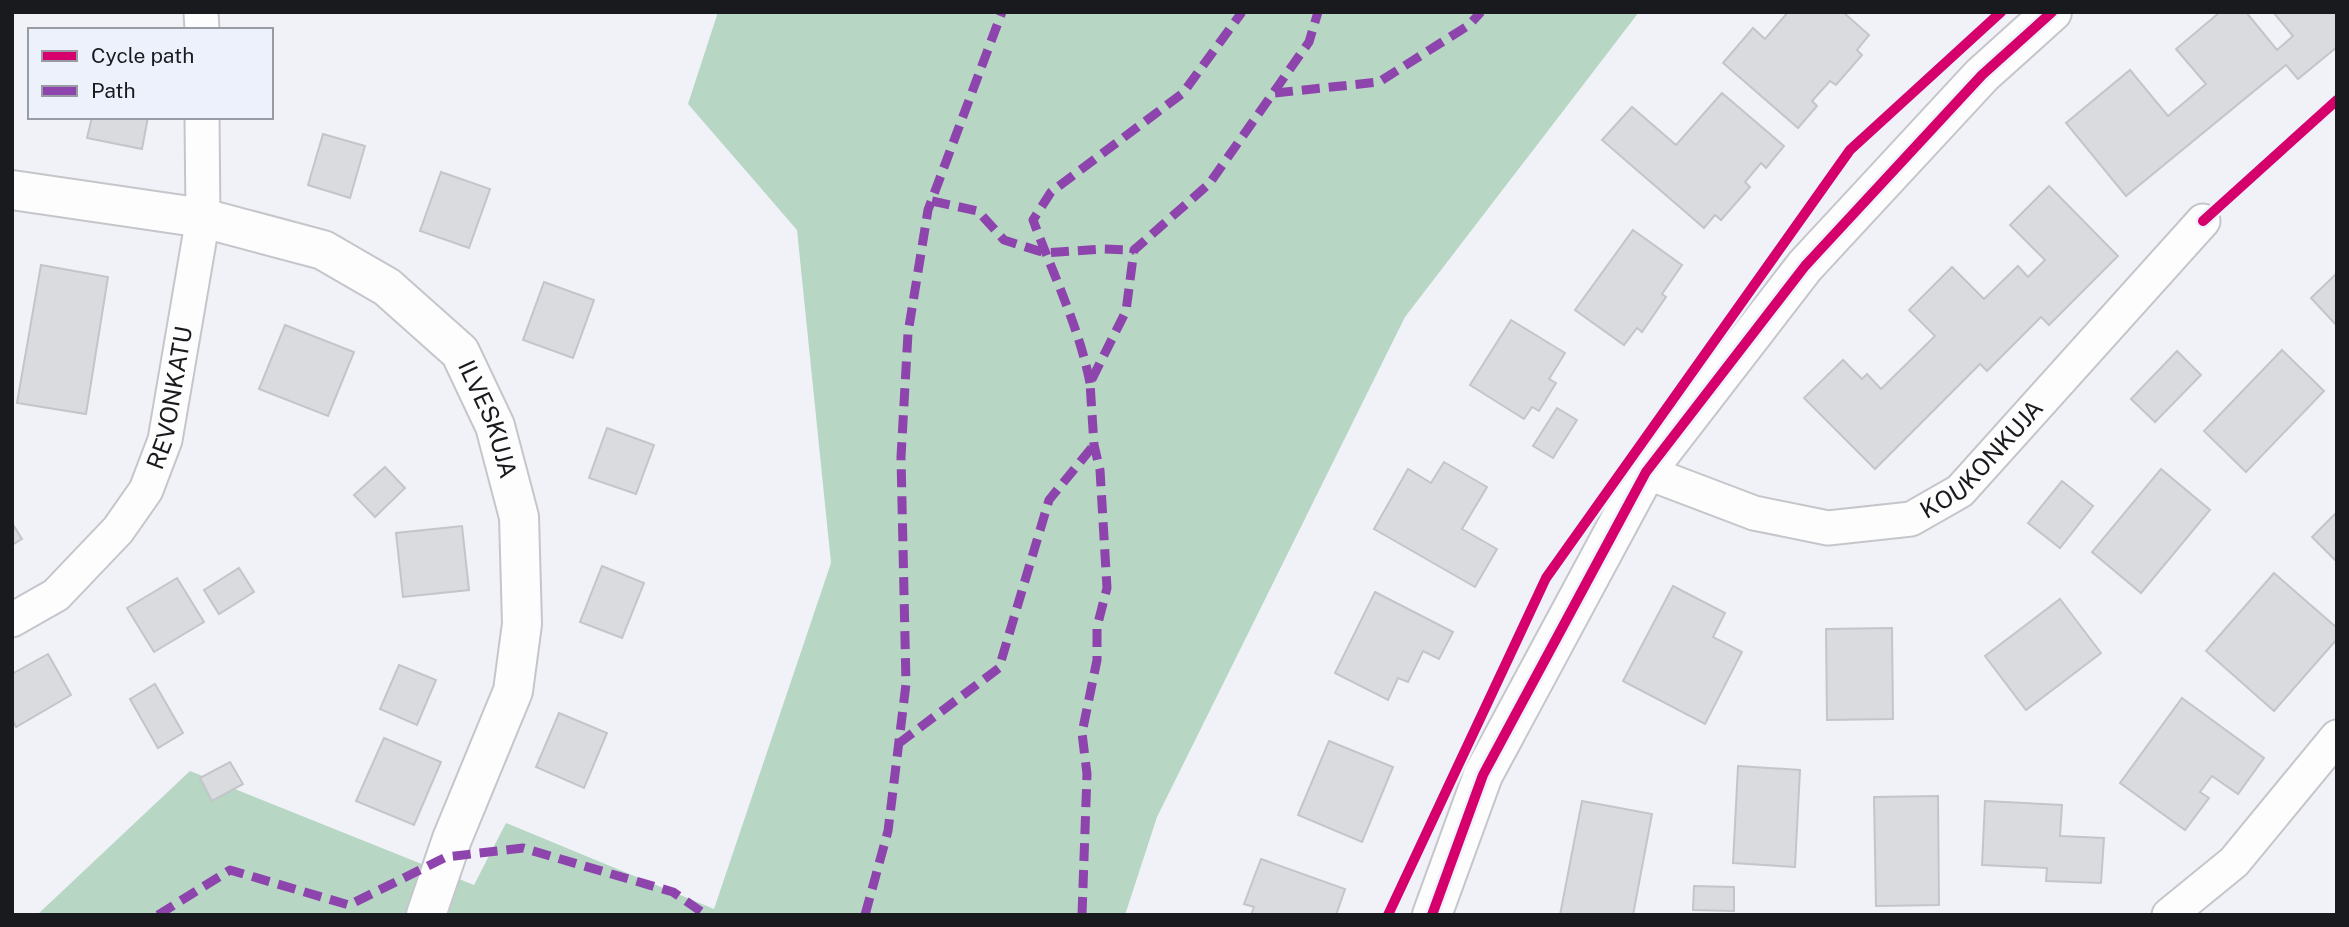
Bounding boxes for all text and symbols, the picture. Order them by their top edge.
legend [28,28,273,119]
text: Cycle path [91,43,194,68]
text: Path [91,78,136,103]
street label: REVONKATU [140,324,197,473]
street label: ILVESKUJA [453,355,523,481]
street label: KOUKONKUJA [1915,394,2048,524]

